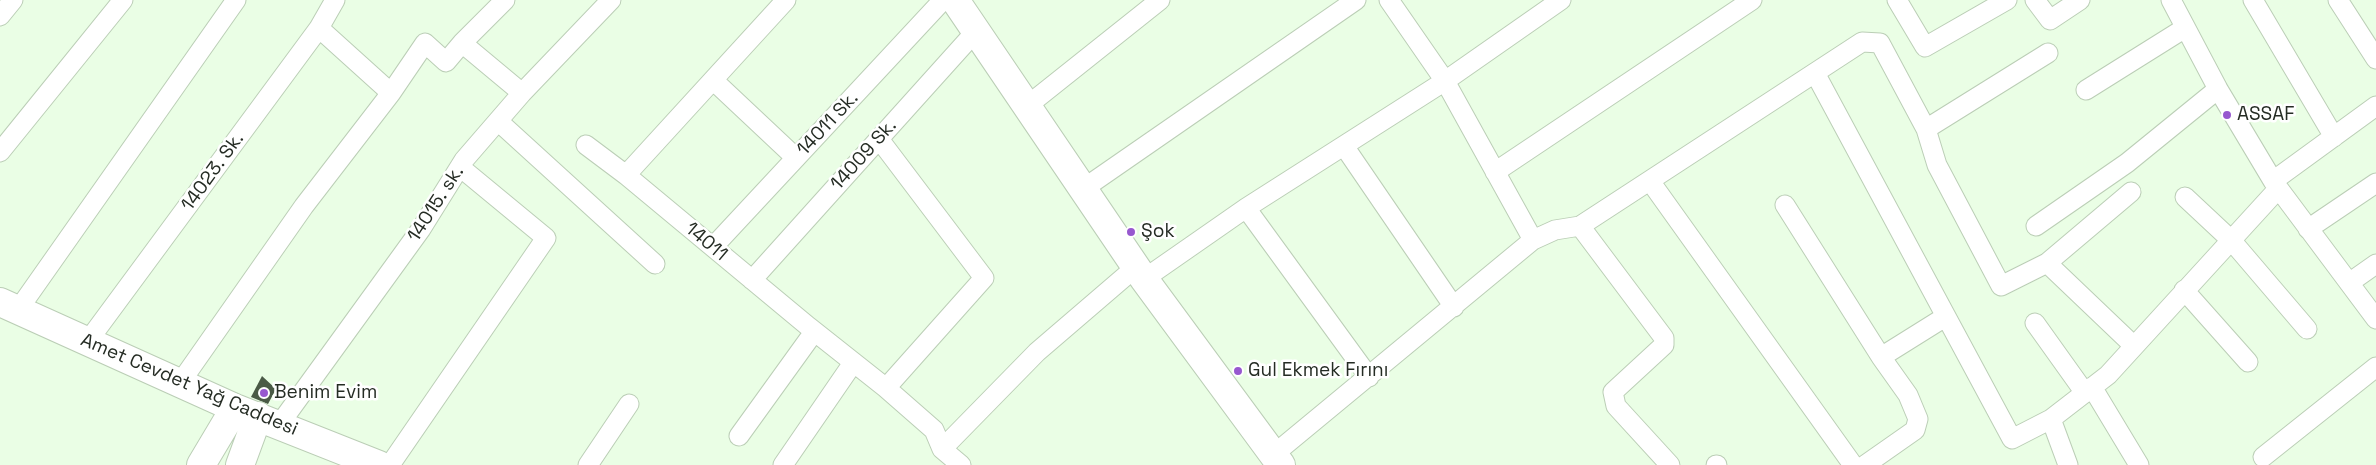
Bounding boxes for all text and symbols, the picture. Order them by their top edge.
street label: 14011 Sk. [793,87,863,161]
place label: ASSAF [2237,104,2294,126]
marker: ASSAF [2221,109,2233,121]
street label: 14009 Sk. [826,115,902,195]
street label: 14023. Sk. [177,128,249,216]
street label: 14015. sk. [403,162,469,246]
street label: 14011 [680,218,732,266]
place label: Şok [1141,221,1175,243]
marker: Şok [1125,226,1137,238]
street label: Amet Cevdet Yağ Caddesi [77,329,301,441]
place label: Gul Ekmek Fırını [1248,360,1388,382]
marker: Gul Ekmek Fırını [1232,365,1244,377]
place label: Benim Evim [274,382,377,404]
marker: Benim Evim [258,387,270,399]

